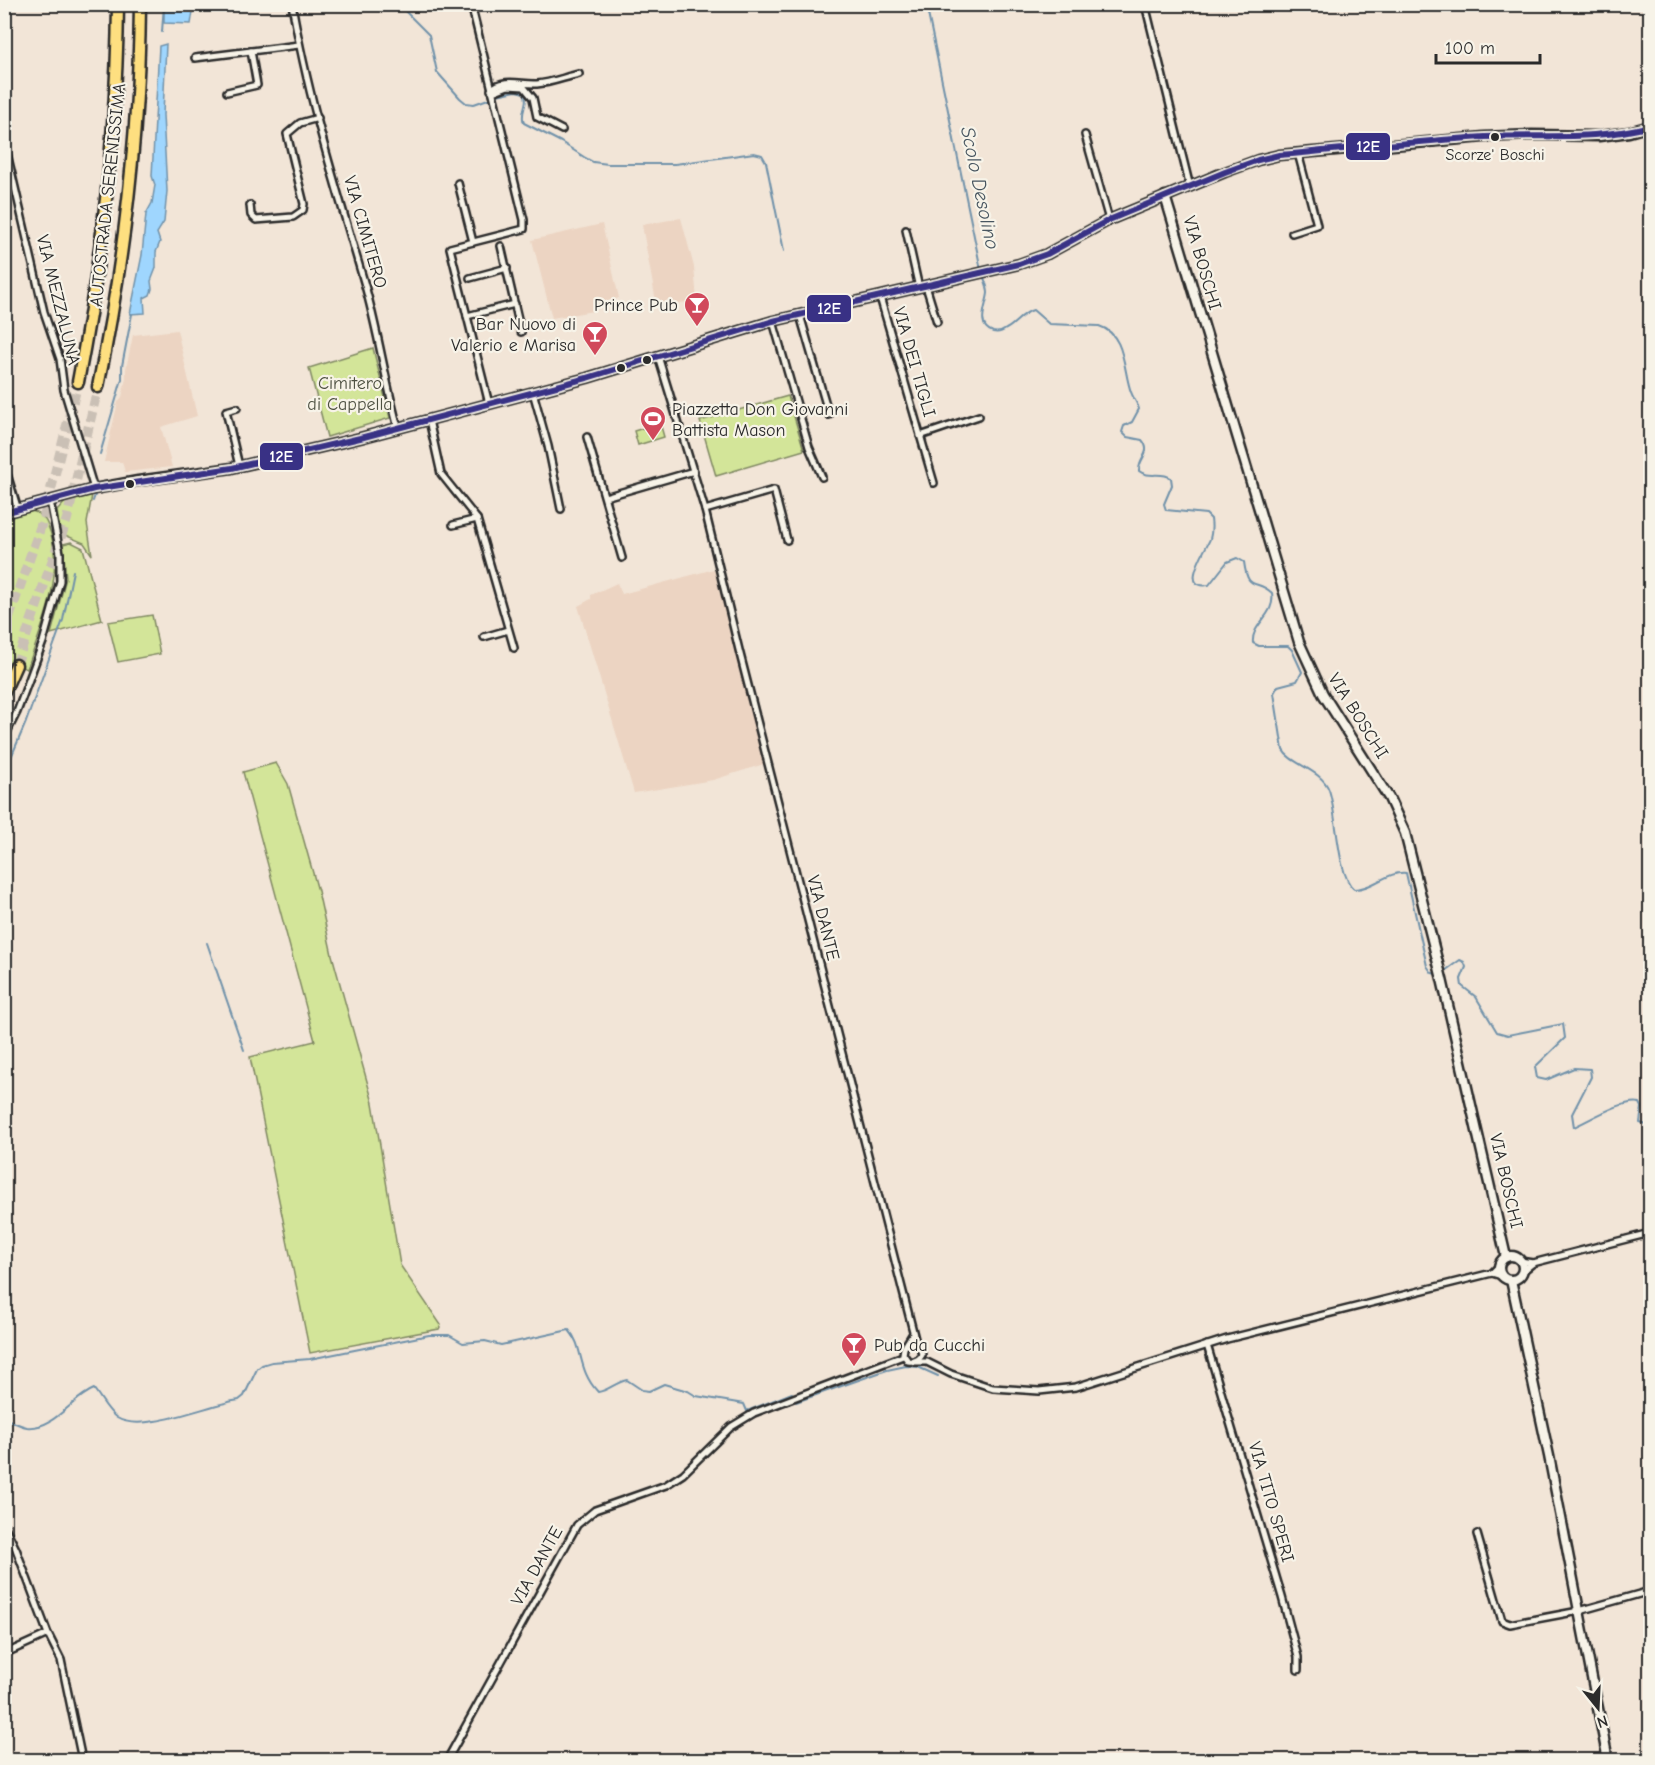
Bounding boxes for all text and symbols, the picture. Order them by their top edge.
scale bar [1436,27,1540,65]
text: 100 m [1445,38,1495,59]
street label: AUTOSTRADA SERENISSIMA [86,82,130,308]
water label: Scolo Desolino [956,124,1004,252]
marker: Scorze' Boschi [1489,131,1501,143]
line badge: 12E [1345,132,1391,161]
text: 12E [1356,138,1380,156]
place label: Scorze' Boschi [1445,146,1545,164]
street label: VIA CIMITERO [339,173,391,291]
street label: VIA BOSCHI [1179,213,1225,313]
street label: VIA MEZZALUNA [32,233,84,367]
bar icon: Prince Pub [682,290,712,328]
line badge: 12E [806,294,852,323]
place label: Prince Pub [594,295,678,316]
text: 12E [817,300,841,318]
street label: VIA DEI TIGLI [888,305,940,419]
place label: Bar Nuovo di Valerio e Marisa [451,314,576,356]
bar icon: Bar Nuovo di Valerio e Marisa [580,319,610,357]
unlabelled marker [641,354,653,366]
unlabelled marker [615,362,627,374]
park label: Cimitero di Cappella [307,373,393,415]
place label: Piazzetta Don Giovanni Battista Mason [672,399,848,441]
sports icon: Piazzetta Don Giovanni Battista Mason [638,404,668,442]
line badge: 12E [259,442,304,471]
text: 12E [269,448,293,466]
unlabelled marker [124,478,136,490]
street label: VIA BOSCHI [1323,669,1393,763]
street label: VIA DANTE [802,873,844,963]
street label: VIA BOSCHI [1485,1131,1527,1231]
bar icon: Pub da Cucchi [839,1330,869,1368]
place label: Pub da Cucchi [874,1335,985,1356]
street label: VIA TITO SPERI [1244,1439,1298,1565]
street label: VIA DANTE [507,1523,567,1609]
north arrow [1568,1678,1628,1738]
text: N [1595,1711,1610,1731]

